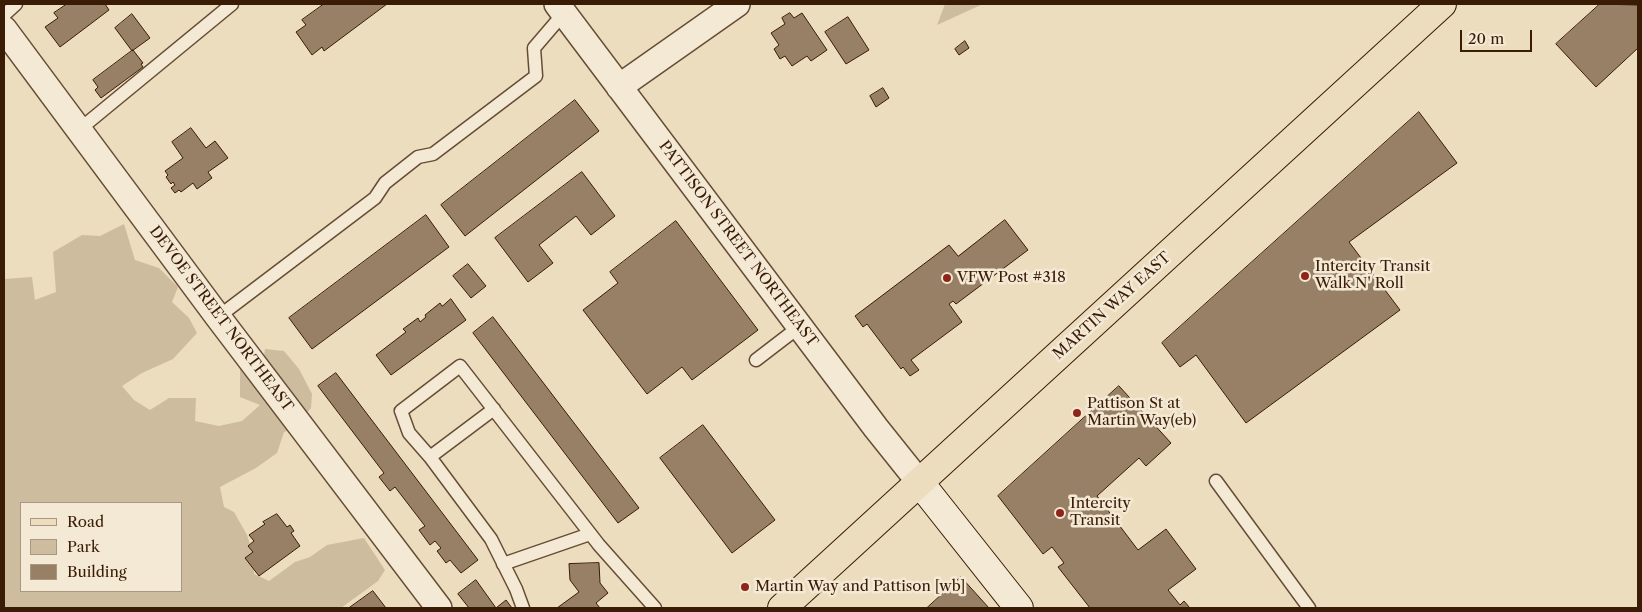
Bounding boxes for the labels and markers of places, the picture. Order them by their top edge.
place label: Intercity Transit Walk N' Roll [1315,258,1430,293]
place label: VFW Post #318 [957,269,1066,287]
marker: Intercity Transit Walk N' Roll [1299,270,1311,282]
marker: VFW Post #318 [941,272,953,284]
place label: Pattison St at Martin Way(eb) [1087,395,1196,430]
marker: Pattison St at Martin Way(eb) [1071,407,1083,419]
place label: Intercity Transit [1070,495,1131,530]
marker: Intercity Transit [1054,507,1066,519]
place label: Martin Way and Pattison [wb] [755,578,965,596]
marker: Martin Way and Pattison [wb] [739,581,751,593]

